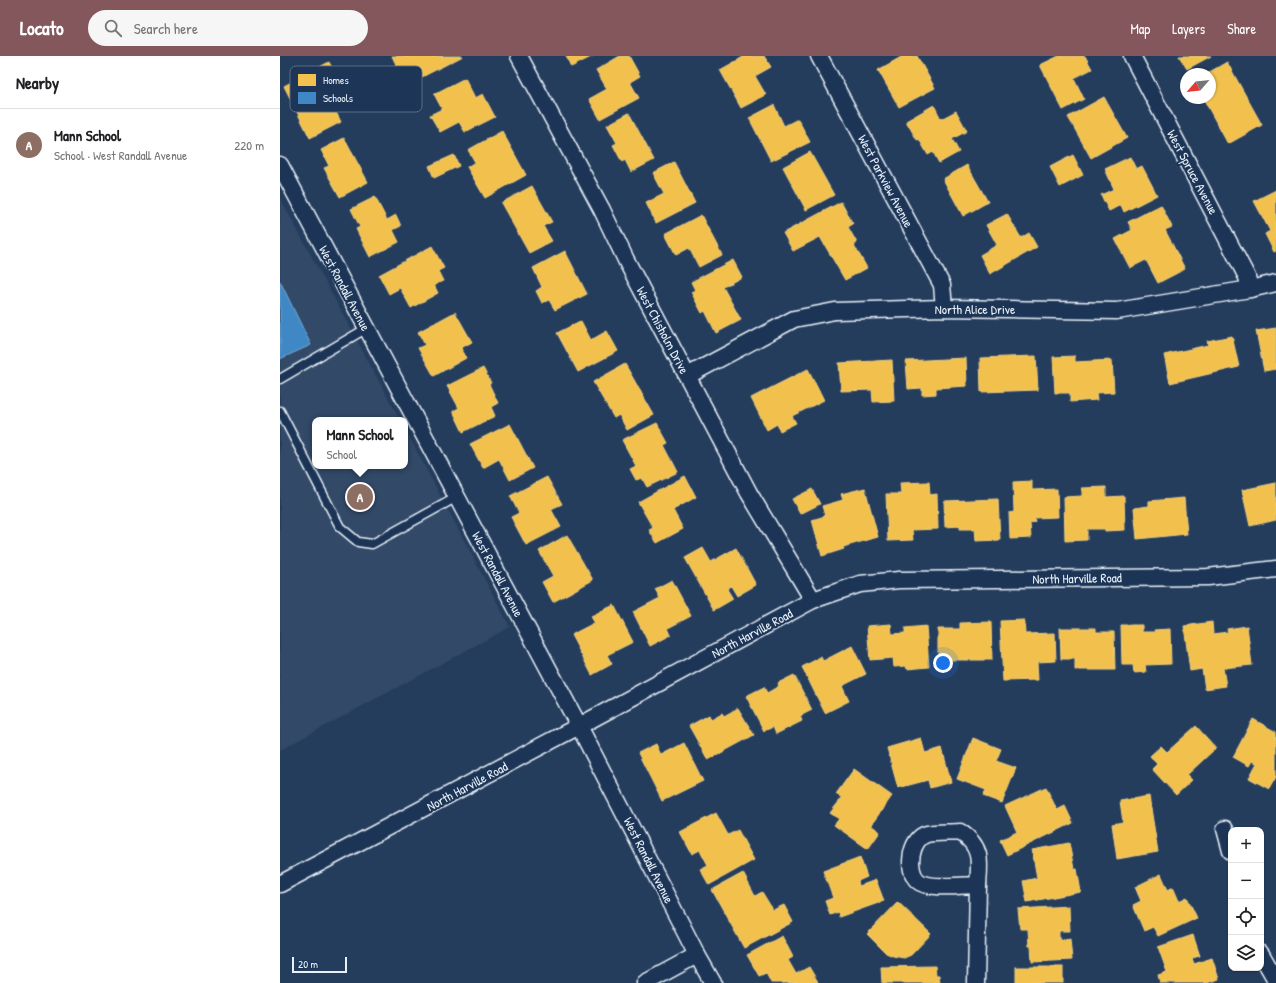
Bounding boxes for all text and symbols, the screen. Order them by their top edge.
search box [88,10,368,46]
text: Locato [20,15,64,41]
icon: search [102,17,124,39]
text: Search here [134,18,198,39]
text: Map [1130,19,1150,38]
text: Layers [1172,19,1205,38]
text: Share [1227,19,1256,38]
legend [290,66,422,112]
north arrow [1180,68,1216,104]
text: Nearby [16,71,59,94]
text: Homes [323,73,349,87]
text: Schools [323,91,353,105]
text: Mann School [54,125,121,146]
street label: West Spruce Avenue [1163,126,1223,218]
street label: West Parkview Avenue [854,131,918,231]
text: A [26,136,32,154]
text: 220 m [234,136,264,154]
text: School · West Randall Avenue [54,146,187,164]
street label: West Randall Avenue [315,242,375,334]
street label: West Chisholm Drive [632,283,694,377]
street label: North Alice Drive [935,300,1015,318]
popup [312,417,408,469]
text: Mann School [327,424,393,445]
text: School [327,445,357,463]
pin: A [347,482,373,512]
street label: West Randall Avenue [468,528,528,620]
street label: North Harville Road [1032,568,1122,588]
street label: North Harville Road [708,604,796,662]
your location [933,653,953,673]
street label: North Harville Road [423,757,511,815]
street label: West Randall Avenue [620,814,678,906]
map controls [1228,827,1264,971]
button: + [1228,827,1264,863]
button: − [1228,863,1264,899]
button: locate [1228,899,1264,935]
button: layers [1228,935,1264,971]
scale bar [292,955,347,974]
text: 20 m [298,957,318,971]

